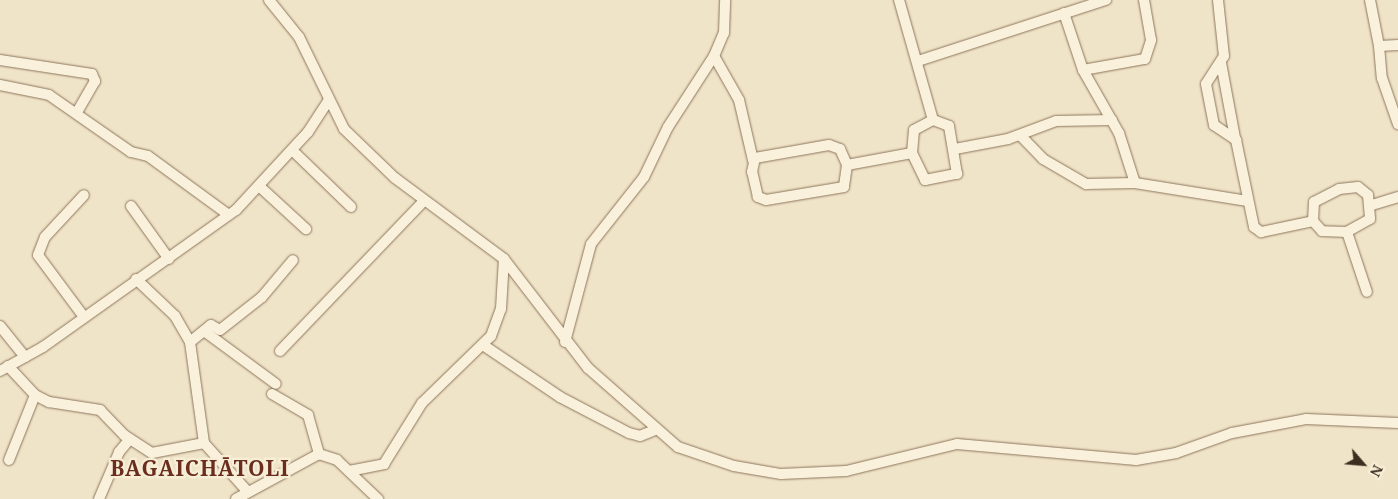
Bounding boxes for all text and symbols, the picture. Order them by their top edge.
north arrow [1338,439,1388,489]
district label: BAGAICHĀTOLI [109,455,291,481]
text: N [1366,462,1388,480]

